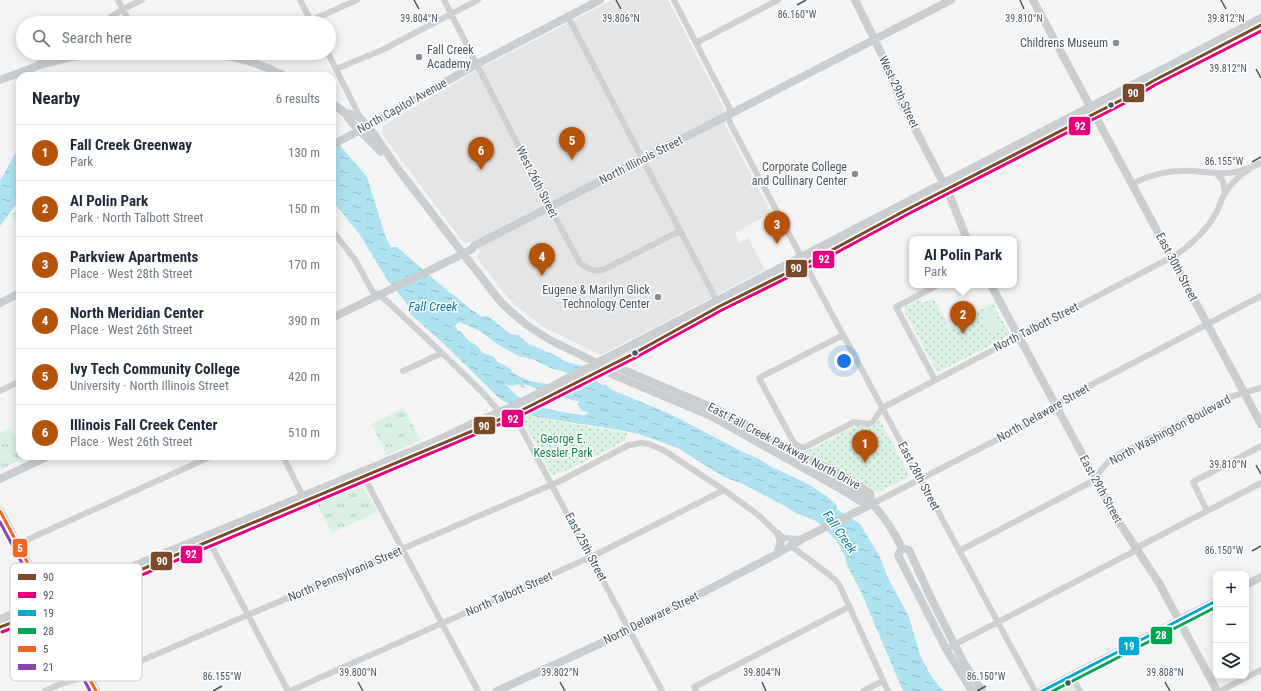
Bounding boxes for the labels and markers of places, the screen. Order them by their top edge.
place label: Childrens Museum [1020,36,1108,50]
marker: Childrens Museum [1111,38,1121,48]
place label: Fall Creek Academy [427,43,474,71]
marker: Fall Creek Academy [414,52,424,62]
unlabelled marker [1106,100,1116,110]
pin: 5 [559,127,585,160]
pin: 6 [468,137,494,170]
place label: Corporate College and Cullinary Center [752,160,847,188]
marker: Corporate College and Cullinary Center [850,169,860,179]
pin: 3 [764,211,790,244]
pin: 4 [529,243,555,276]
place label: Eugene & Marilyn Glick Technology Center [542,283,651,311]
marker: Eugene & Marilyn Glick Technology Center [653,292,663,302]
pin: 2 [950,301,976,334]
unlabelled marker [630,348,640,358]
pin: 1 [852,430,878,463]
unlabelled marker [1063,678,1073,688]

